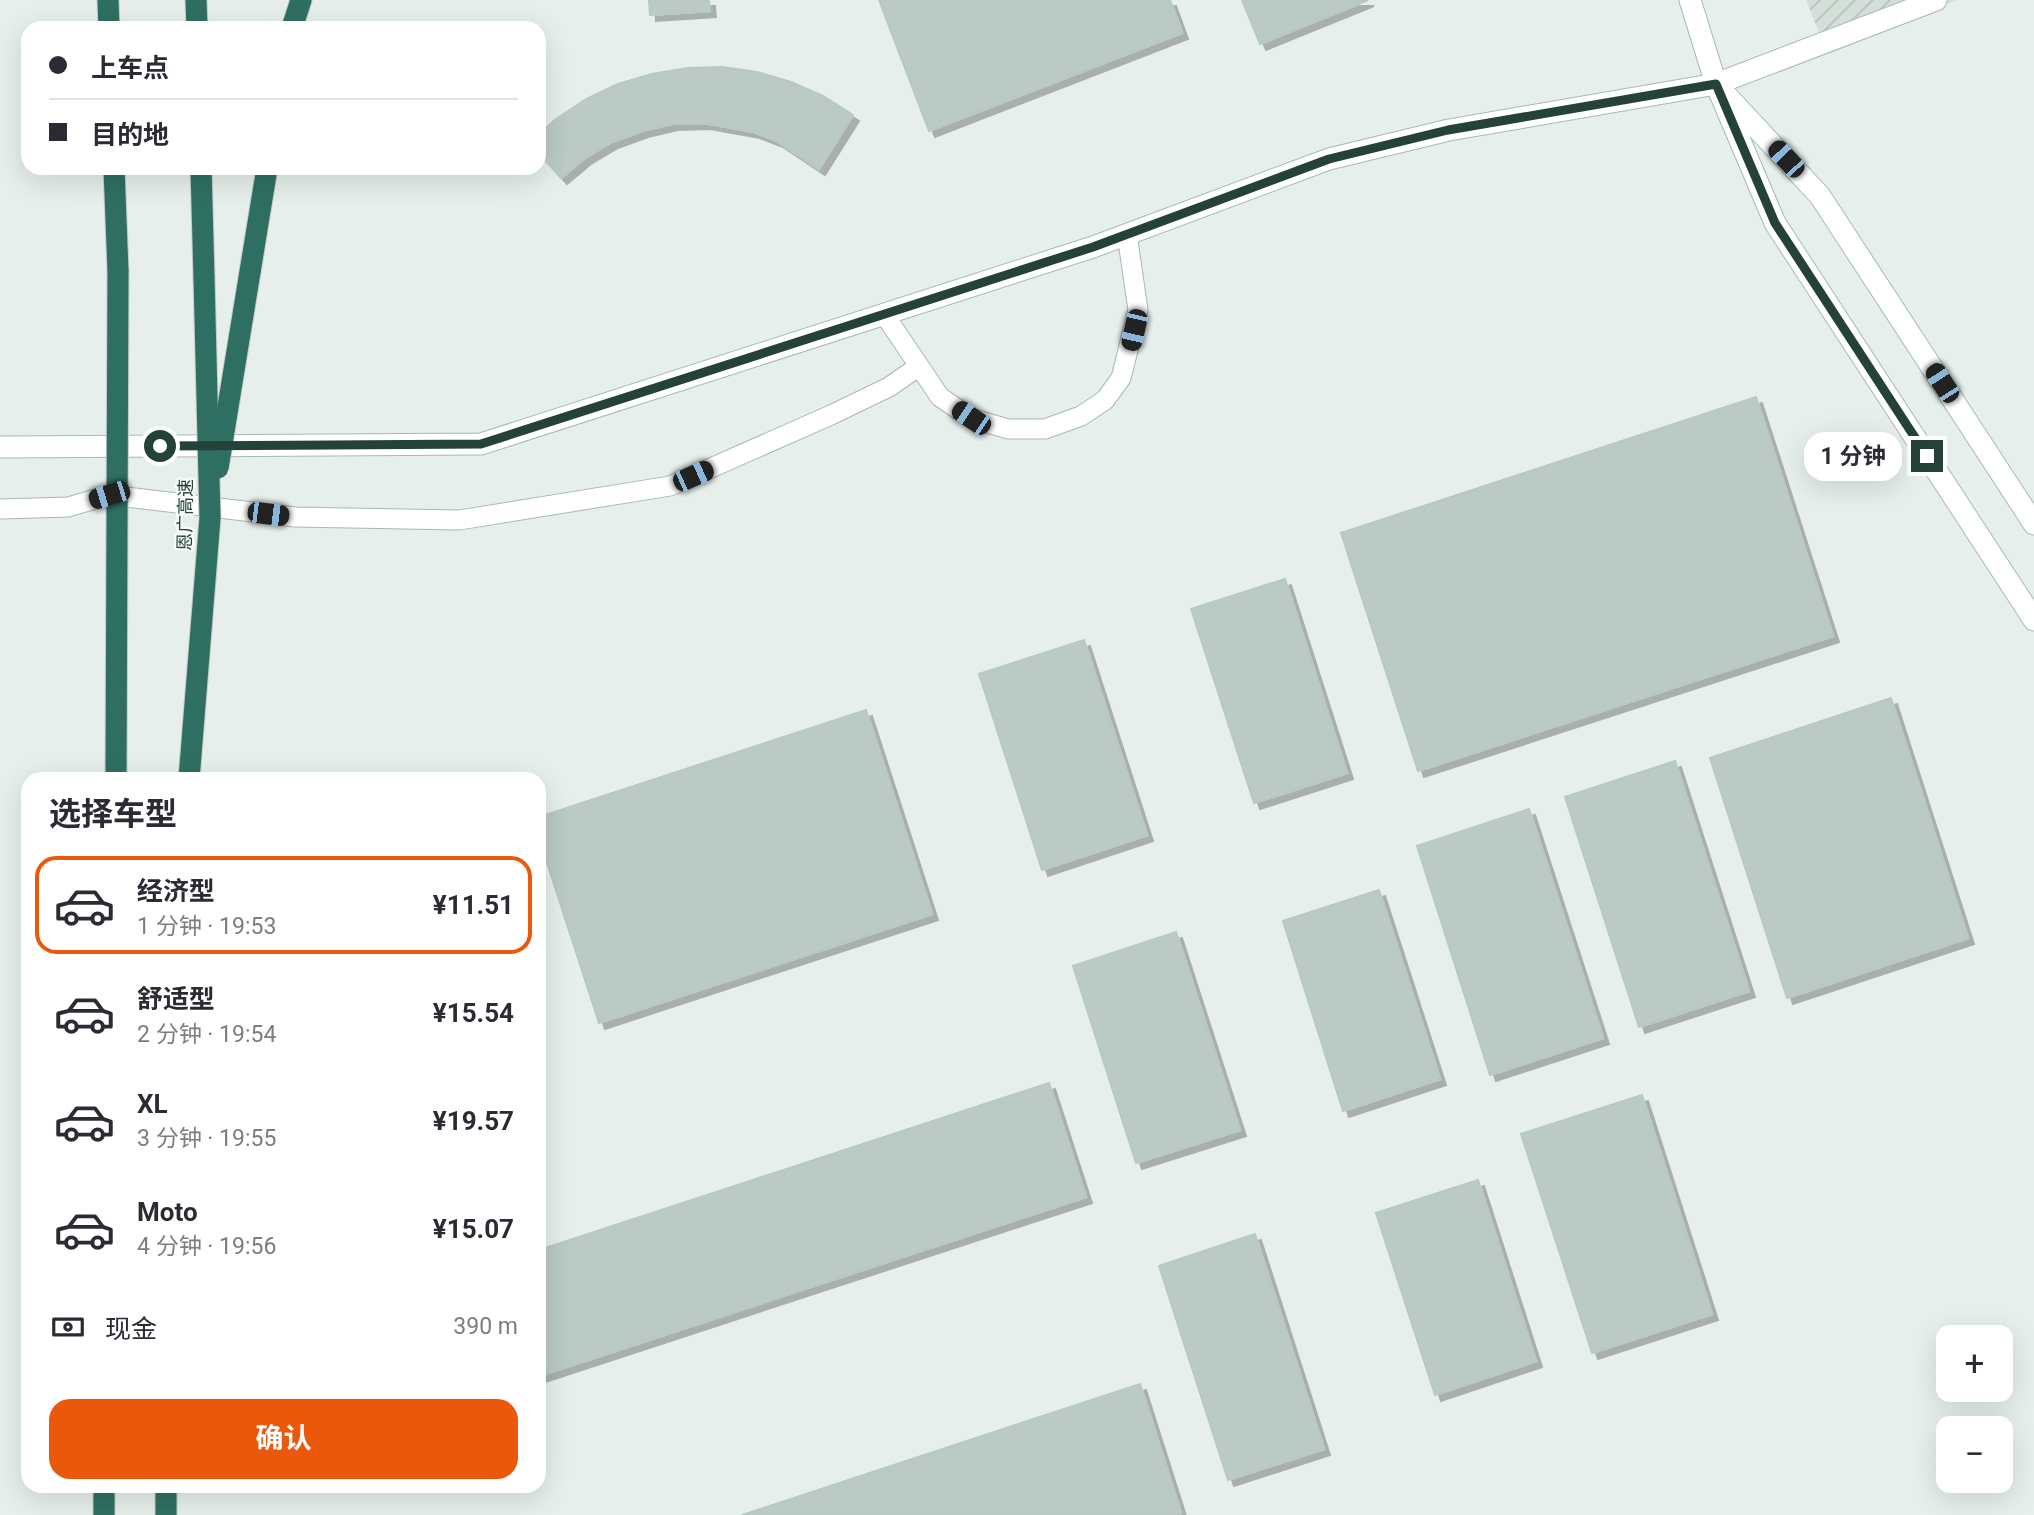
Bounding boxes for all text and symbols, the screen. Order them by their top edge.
text: 上车点 [91,53,169,83]
text: 目的地 [91,120,169,150]
car [1764,136,1809,182]
car [1120,307,1149,353]
car [1922,360,1963,406]
car [948,398,995,438]
route start [144,430,176,462]
callout: 1 分钟 [1804,432,1902,480]
route end [1911,440,1943,472]
text: 1 分钟 [1821,443,1885,470]
car [670,458,717,494]
car [86,479,133,511]
street label: 恩广高速 [174,479,196,551]
car [246,501,291,527]
text: 选择车型 [49,795,177,833]
icon: car [53,874,116,937]
text: 经济型 [137,876,215,906]
text: ¥11.51 [433,890,514,920]
text: 1 分钟 · 19:53 [137,913,276,940]
icon: car [53,982,116,1045]
text: 舒适型 [137,984,215,1014]
text: ¥15.54 [433,998,514,1028]
text: 2 分钟 · 19:54 [137,1021,276,1048]
text: XL [137,1089,168,1119]
icon: car [53,1090,116,1153]
text: ¥19.57 [433,1106,514,1136]
text: 3 分钟 · 19:55 [137,1125,276,1152]
text: Moto [137,1197,198,1227]
icon: car [53,1198,116,1261]
text: ¥15.07 [433,1214,514,1244]
text: 4 分钟 · 19:56 [137,1233,276,1260]
icon: cash [49,1308,87,1346]
text: 390 m [453,1313,518,1340]
text: 现金 [105,1314,157,1344]
map controls [1936,1325,2013,1493]
button: + [1936,1325,2013,1402]
button: 确认 [49,1399,518,1479]
button: − [1936,1416,2013,1493]

